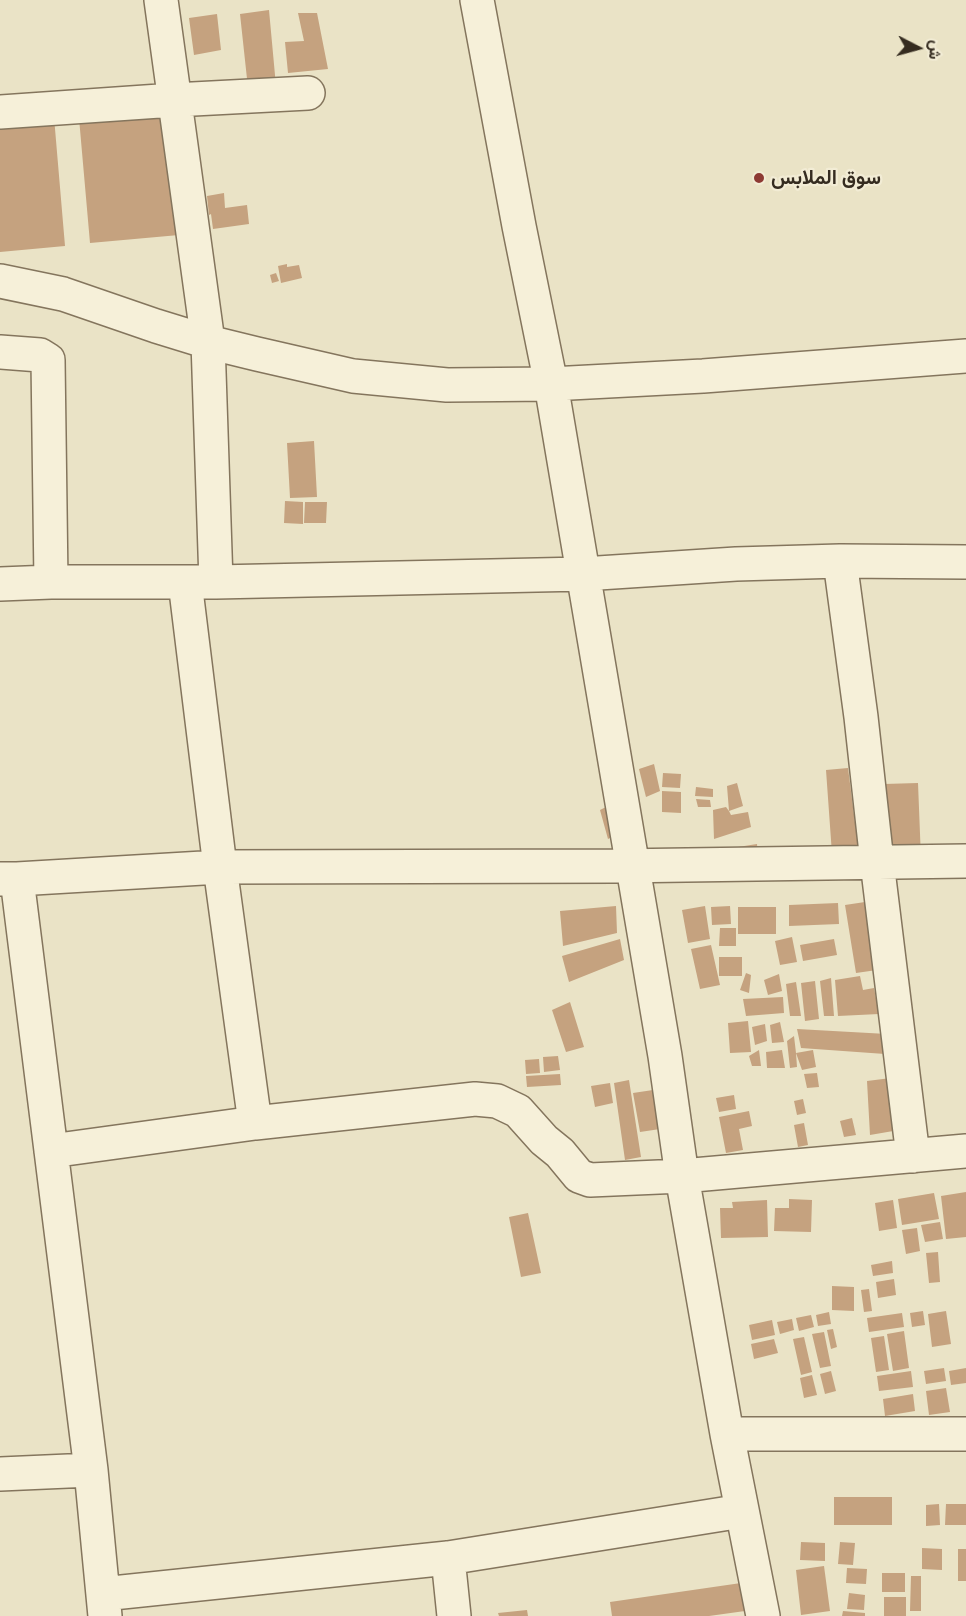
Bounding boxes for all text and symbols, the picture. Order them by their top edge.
north arrow [888,18,948,78]
text: ش [925,39,947,60]
place label: سوق الملابس [771,166,881,190]
marker: سوق الملابس [752,171,766,185]

